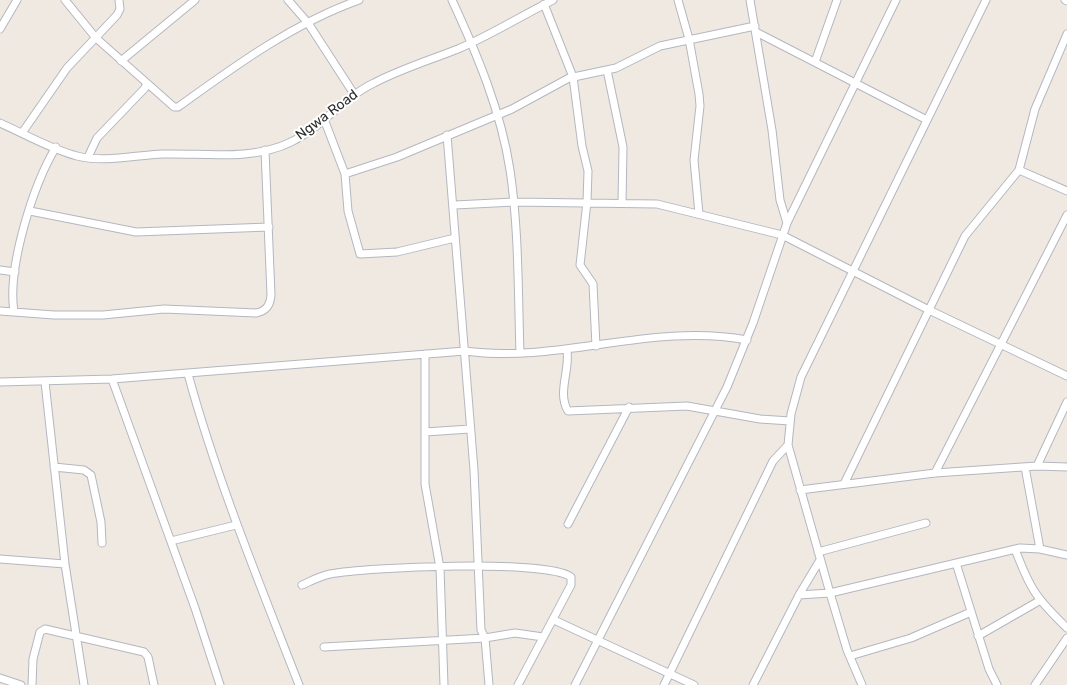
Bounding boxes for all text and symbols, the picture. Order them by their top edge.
street label: Ngwa Road [293,86,361,144]

